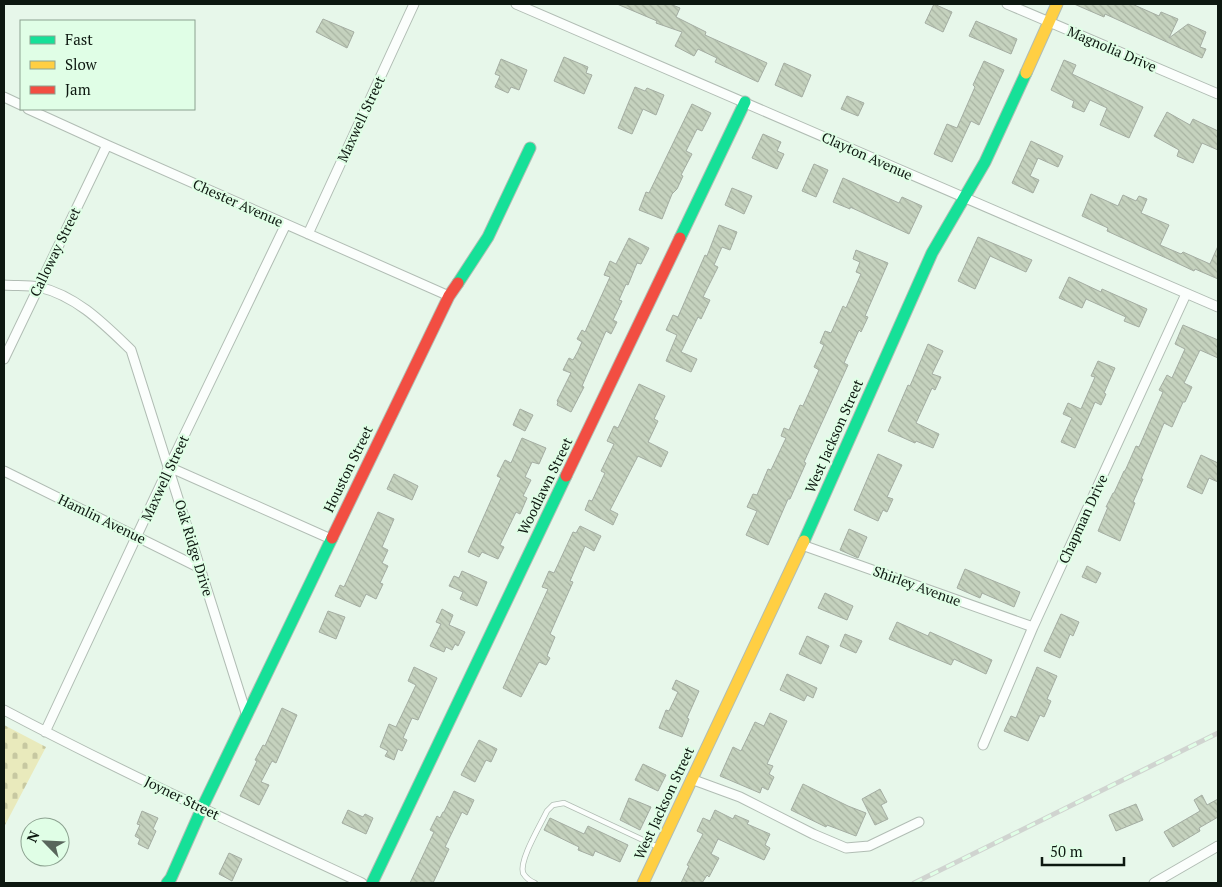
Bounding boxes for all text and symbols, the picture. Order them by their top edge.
legend [20,20,195,110]
street label: Magnolia Drive [1065,21,1160,76]
text: Fast [65,29,93,49]
text: Slow [65,54,98,74]
street label: Maxwell Street [332,72,389,165]
text: Jam [65,79,91,99]
street label: Clayton Avenue [819,127,916,184]
street label: Chester Avenue [190,174,286,231]
street label: Calloway Street [25,203,85,300]
street label: West Jackson Street [800,375,867,496]
street label: Houston Street [318,422,377,515]
street label: Maxwell Street [136,431,193,524]
street label: Woodlawn Street [513,433,577,538]
street label: Chapman Drive [1054,471,1112,567]
street label: Hamlin Avenue [55,489,149,548]
street label: Oak Ridge Drive [171,497,218,599]
street label: Shirley Avenue [871,561,964,610]
street label: West Jackson Street [629,743,698,862]
street label: Joyner Street [142,771,223,824]
north arrow [20,817,70,867]
text: N [22,827,44,845]
scale bar [1042,834,1124,866]
text: 50 m [1050,841,1083,861]

